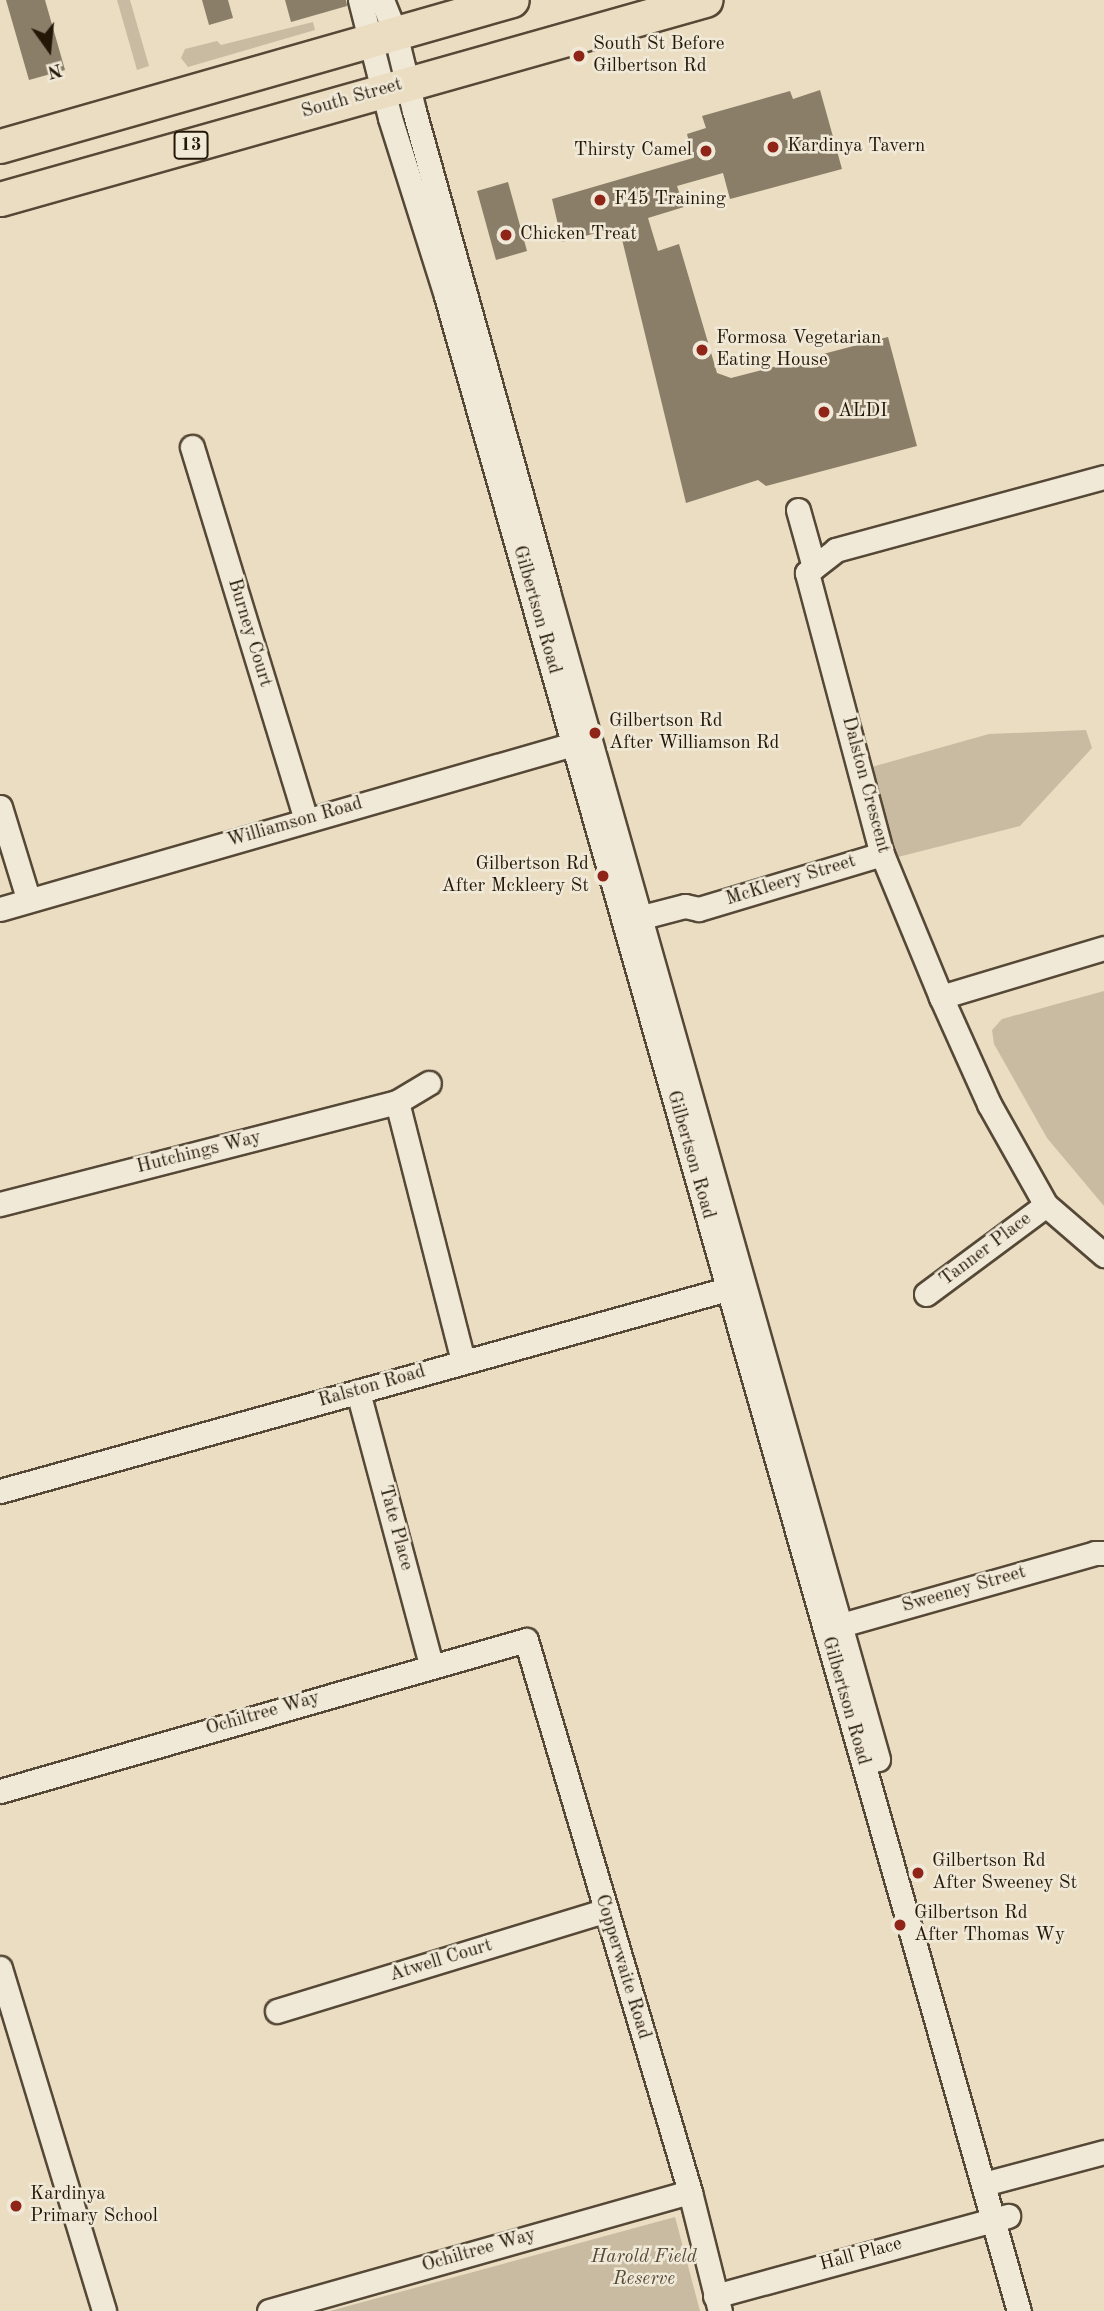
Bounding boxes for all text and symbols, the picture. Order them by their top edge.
north arrow [14,14,84,84]
place label: South St Before Gilbertson Rd [593,34,724,78]
marker: South St Before Gilbertson Rd [571,48,587,64]
text: N [45,59,64,81]
street label: South Street [299,74,405,124]
road number: 13 [174,130,208,160]
place label: Kardinya Tavern [787,136,925,158]
marker: Kardinya Tavern [765,139,781,155]
place label: Thirsty Camel [574,140,692,162]
marker: Thirsty Camel [698,143,714,159]
place label: F45 Training [614,189,726,211]
marker: F45 Training [592,192,608,208]
place label: Chicken Treat [520,224,637,246]
marker: Chicken Treat [498,227,514,243]
place label: Formosa Vegetarian Eating House [716,328,881,372]
marker: Formosa Vegetarian Eating House [694,342,710,358]
place label: ALDI [838,401,888,423]
marker: ALDI [816,404,832,420]
street label: Gilbertson Road [507,543,565,677]
street label: Burney Court [222,576,276,690]
place label: Gilbertson Rd After Williamson Rd [609,711,780,755]
street label: Dalston Crescent [836,714,894,856]
marker: Gilbertson Rd After Williamson Rd [587,725,603,741]
street label: Williamson Road [225,793,365,853]
street label: McKleery Street [723,850,859,912]
place label: Gilbertson Rd After Mckleery St [441,854,589,898]
marker: Gilbertson Rd After Mckleery St [595,868,611,884]
street label: Gilbertson Road [661,1088,719,1222]
street label: Hutchings Way [134,1127,264,1179]
street label: Tanner Place [936,1208,1036,1292]
street label: Ralston Road [316,1361,428,1413]
street label: Tate Place [373,1483,417,1573]
street label: Sweeney Street [899,1561,1029,1619]
street label: Gilbertson Road [816,1634,874,1768]
street label: Ochiltree Way [203,1687,323,1741]
place label: Gilbertson Rd After Sweeney St [932,1851,1077,1895]
marker: Gilbertson Rd After Sweeney St [910,1865,926,1881]
street label: Copperwaite Road [589,1892,655,2042]
place label: Gilbertson Rd After Thomas Wy [914,1903,1065,1947]
marker: Gilbertson Rd After Thomas Wy [892,1917,908,1933]
street label: Atwell Court [387,1935,495,1987]
place label: Kardinya Primary School [30,2184,158,2228]
marker: Kardinya Primary School [8,2198,24,2214]
street label: Ochiltree Way [419,2224,539,2278]
street label: Hall Place [817,2233,905,2277]
park label: Harold Field Reserve [591,2247,697,2291]

